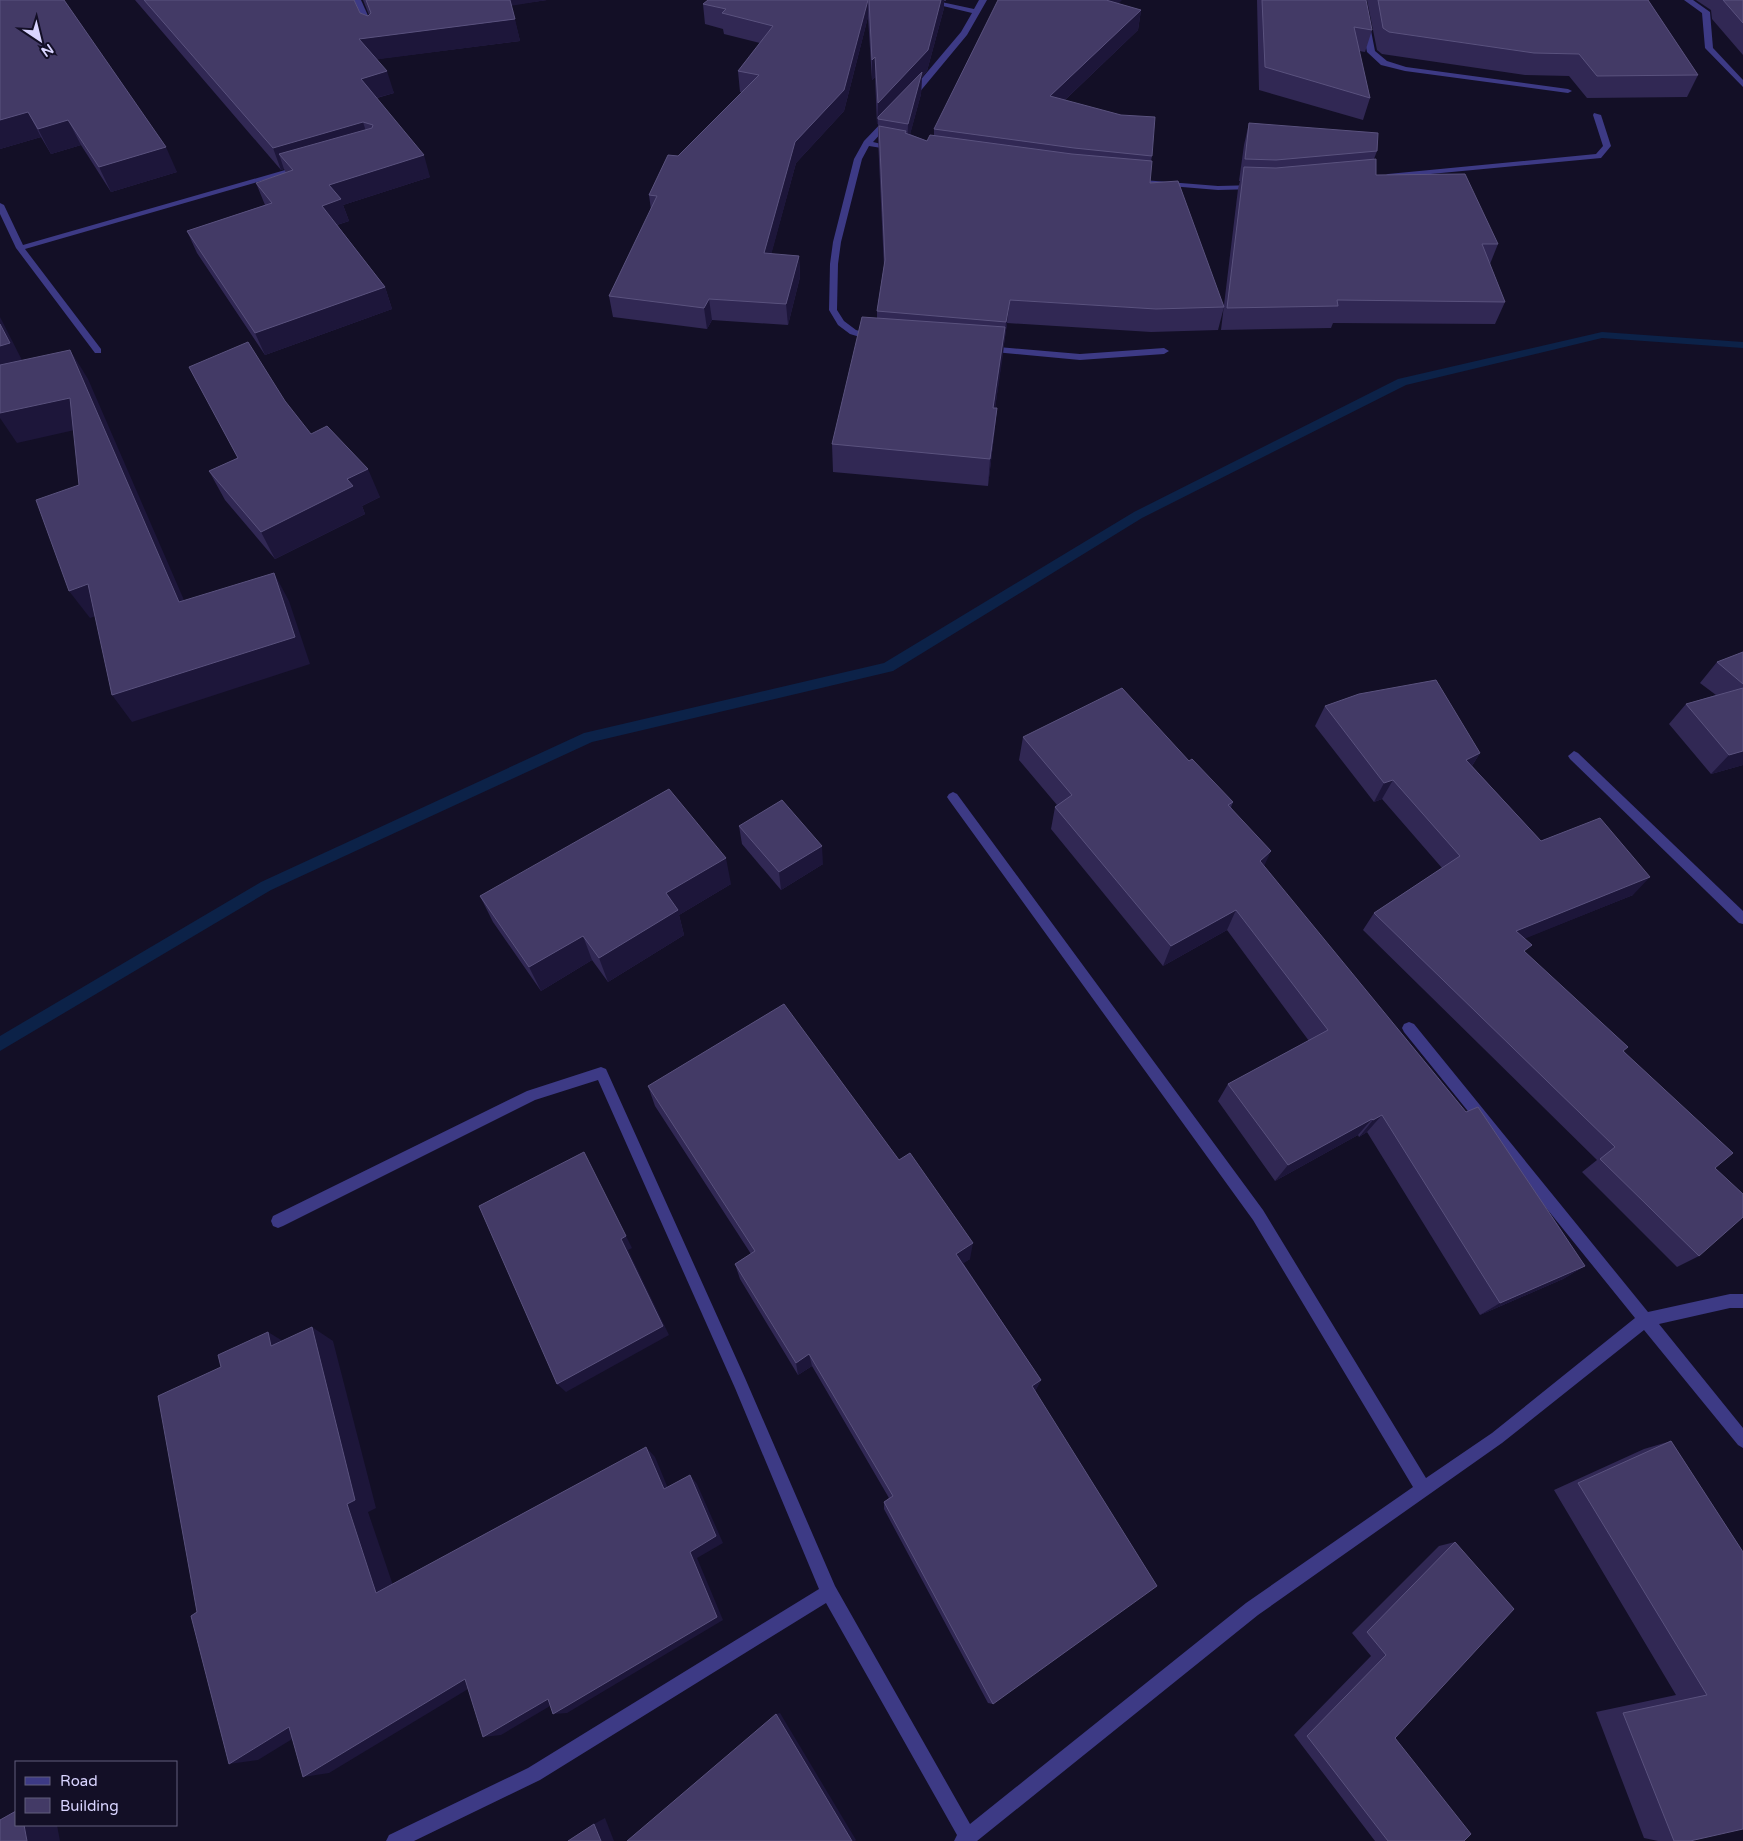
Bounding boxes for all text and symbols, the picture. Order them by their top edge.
north arrow [15,15,65,65]
text: N [38,40,57,60]
legend [15,1761,178,1826]
text: Road [60,1772,98,1790]
text: Building [60,1797,119,1815]

